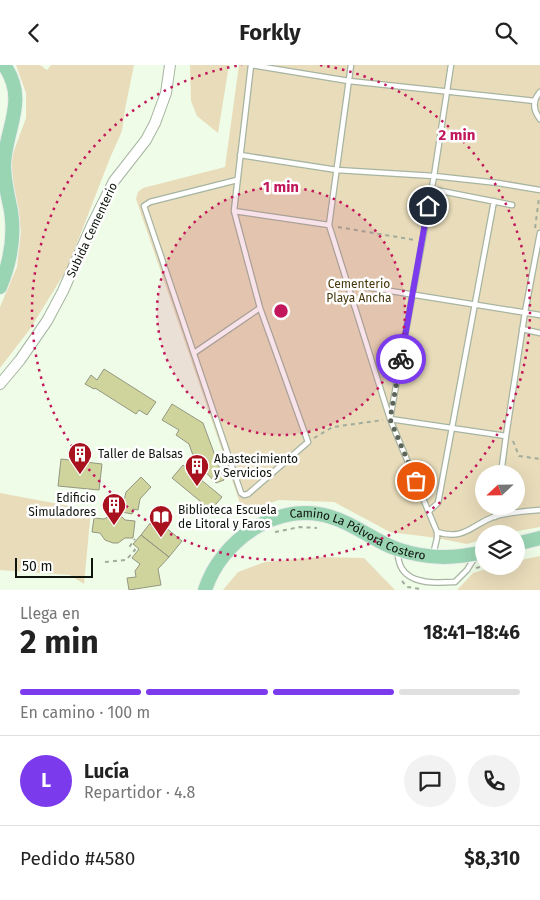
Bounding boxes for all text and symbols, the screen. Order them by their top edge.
icon: back [20,19,48,47]
text: Forkly [239,19,301,46]
icon: search [492,19,520,47]
text: 2 min [439,126,475,144]
text: 1 min [263,178,299,196]
street label: Subida Cementerio [64,180,120,280]
pin [407,185,449,227]
icon: home [414,192,442,220]
park label: Cementerio Playa Ancha [326,277,392,305]
centre of rings [272,302,290,320]
courier [376,334,426,384]
icon: bike [387,345,415,373]
building icon: Taller de Balsas [67,441,93,475]
place label: Taller de Balsas [98,447,183,461]
place label: Abastecimiento y Servicios [214,452,298,480]
building icon: Abastecimiento y Servicios [184,453,210,487]
pin [395,460,437,502]
north arrow [475,465,525,515]
map controls [475,465,525,575]
icon: bag [402,467,430,495]
place label: Edificio Simuladores [28,491,96,519]
building icon: Edificio Simuladores [101,492,127,526]
place label: Biblioteca Escuela de Litoral y Faros [178,503,277,531]
library icon: Biblioteca Escuela de Litoral y Faros [148,504,174,538]
street label: Camino La Pólvora Costero [289,506,427,563]
button: layers [475,525,525,575]
scale bar [15,555,92,578]
text: 50 m [22,558,53,575]
text: Llega en [20,604,80,623]
text: 18:41–18:46 [423,621,520,644]
text: 2 min [20,623,99,661]
text: En camino · 100 m [20,703,150,722]
button: chat [404,755,456,807]
button: phone [468,755,520,807]
text: Lucía [84,760,129,783]
text: L [41,769,51,792]
text: Repartidor · 4.8 [84,783,195,802]
text: Pedido #4580 [20,847,135,870]
text: $8,310 [464,847,520,870]

